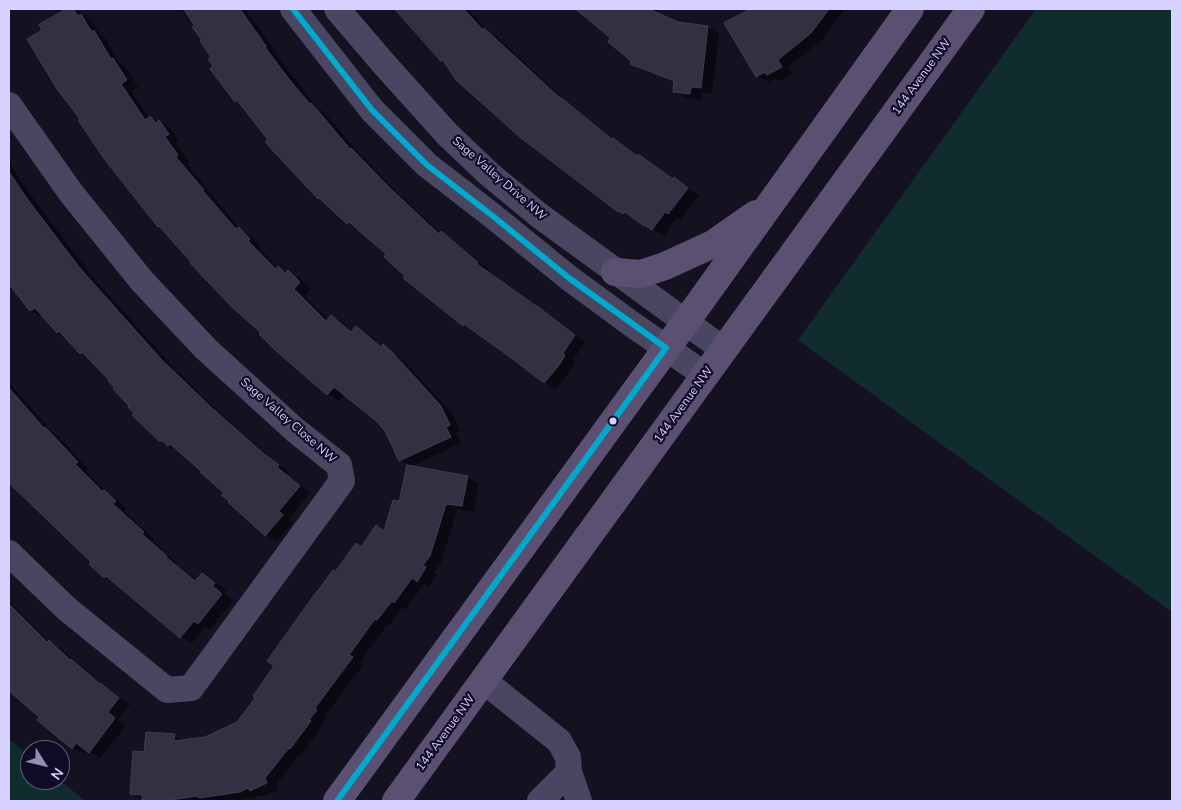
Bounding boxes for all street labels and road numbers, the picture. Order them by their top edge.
street label: 144 Avenue NW [890,36,954,118]
street label: Sage Valley Drive NW [449,134,549,224]
street label: 144 Avenue NW [652,364,716,446]
street label: Sage Valley Close NW [237,375,339,467]
street label: 144 Avenue NW [414,692,478,774]

